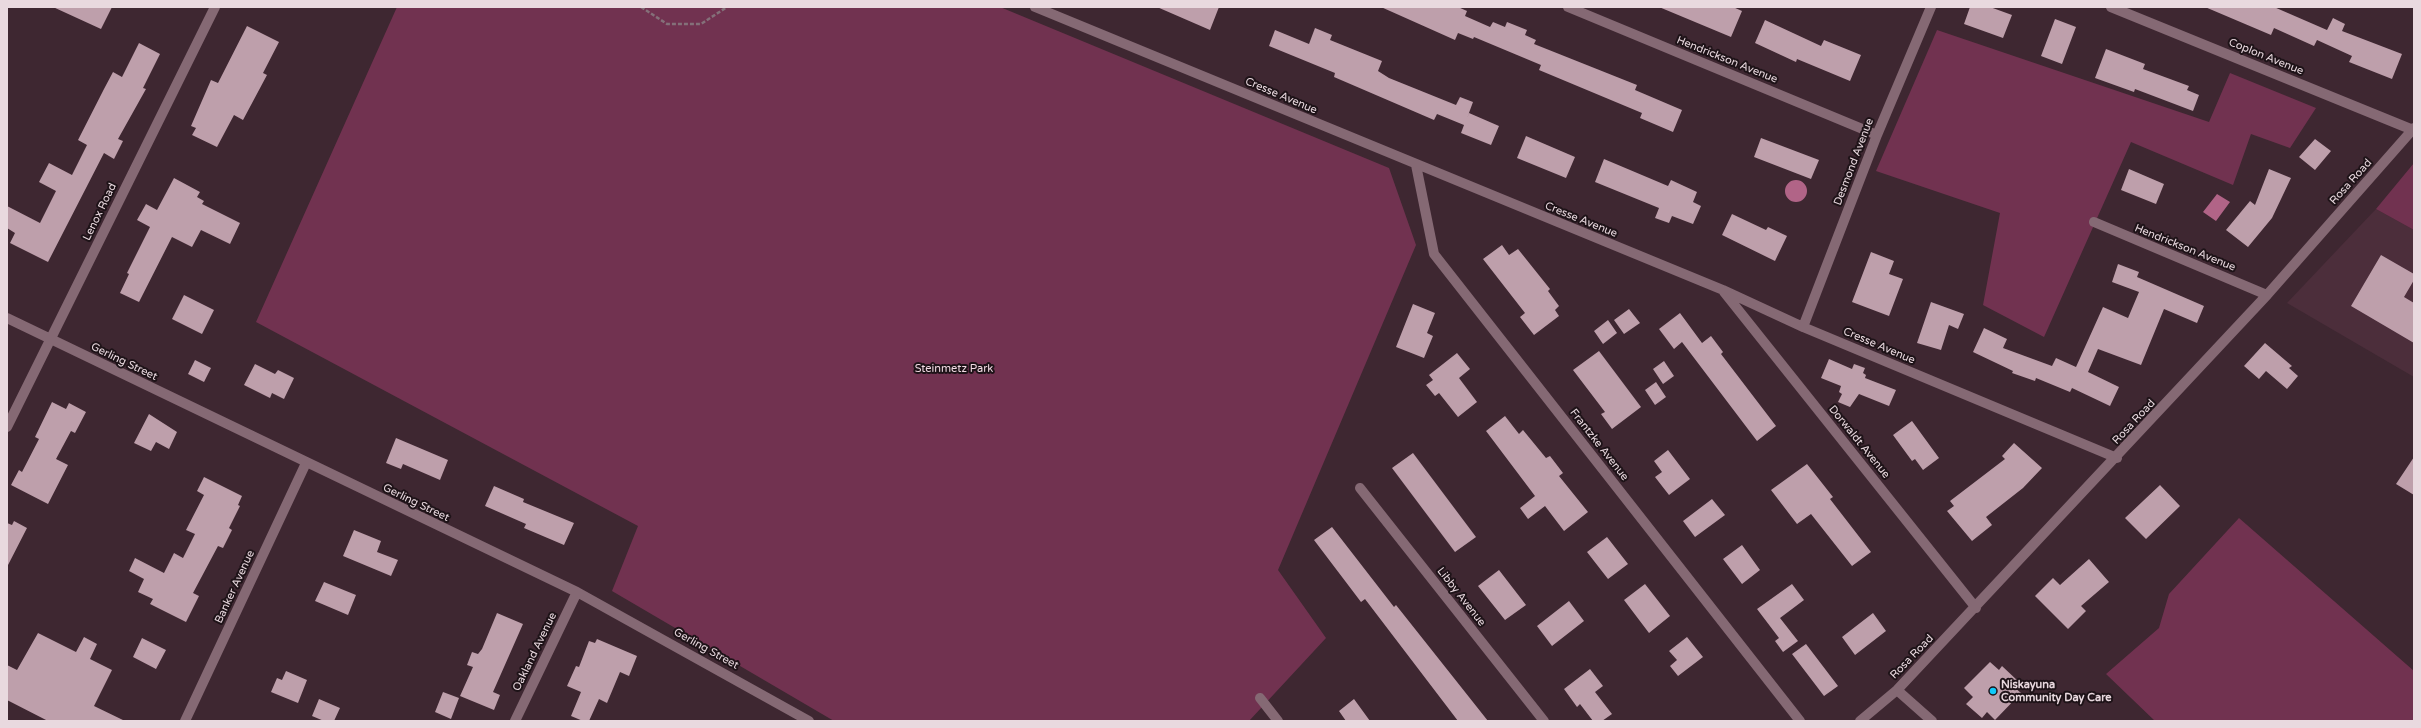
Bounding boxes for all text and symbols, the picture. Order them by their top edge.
street label: Hendrickson Avenue [1675,34,1779,86]
street label: Coplon Avenue [2227,36,2305,78]
street label: Cresse Avenue [1243,75,1319,117]
street label: Desmond Avenue [1831,117,1877,207]
street label: Rosa Road [2327,157,2375,207]
street label: Lenox Road [80,181,120,243]
street label: Cresse Avenue [1543,199,1619,241]
street label: Hendrickson Avenue [2133,222,2237,274]
street label: Cresse Avenue [1841,325,1917,367]
street label: Gerling Street [89,340,159,384]
park label: Steinmetz Park [915,362,993,376]
street label: Rosa Road [2110,397,2158,447]
street label: Dorwaldt Avenue [1826,403,1892,481]
street label: Frantzke Avenue [1567,407,1631,483]
street label: Gerling Street [381,481,451,525]
street label: Banker Avenue [212,548,258,626]
street label: Libby Avenue [1434,565,1488,629]
street label: Oakland Avenue [510,611,560,693]
street label: Gerling Street [671,626,741,672]
street label: Rosa Road [1888,632,1936,682]
place label: Niskayuna Community Day Care [2001,678,2111,704]
marker: Niskayuna Community Day Care [1988,686,1998,696]

